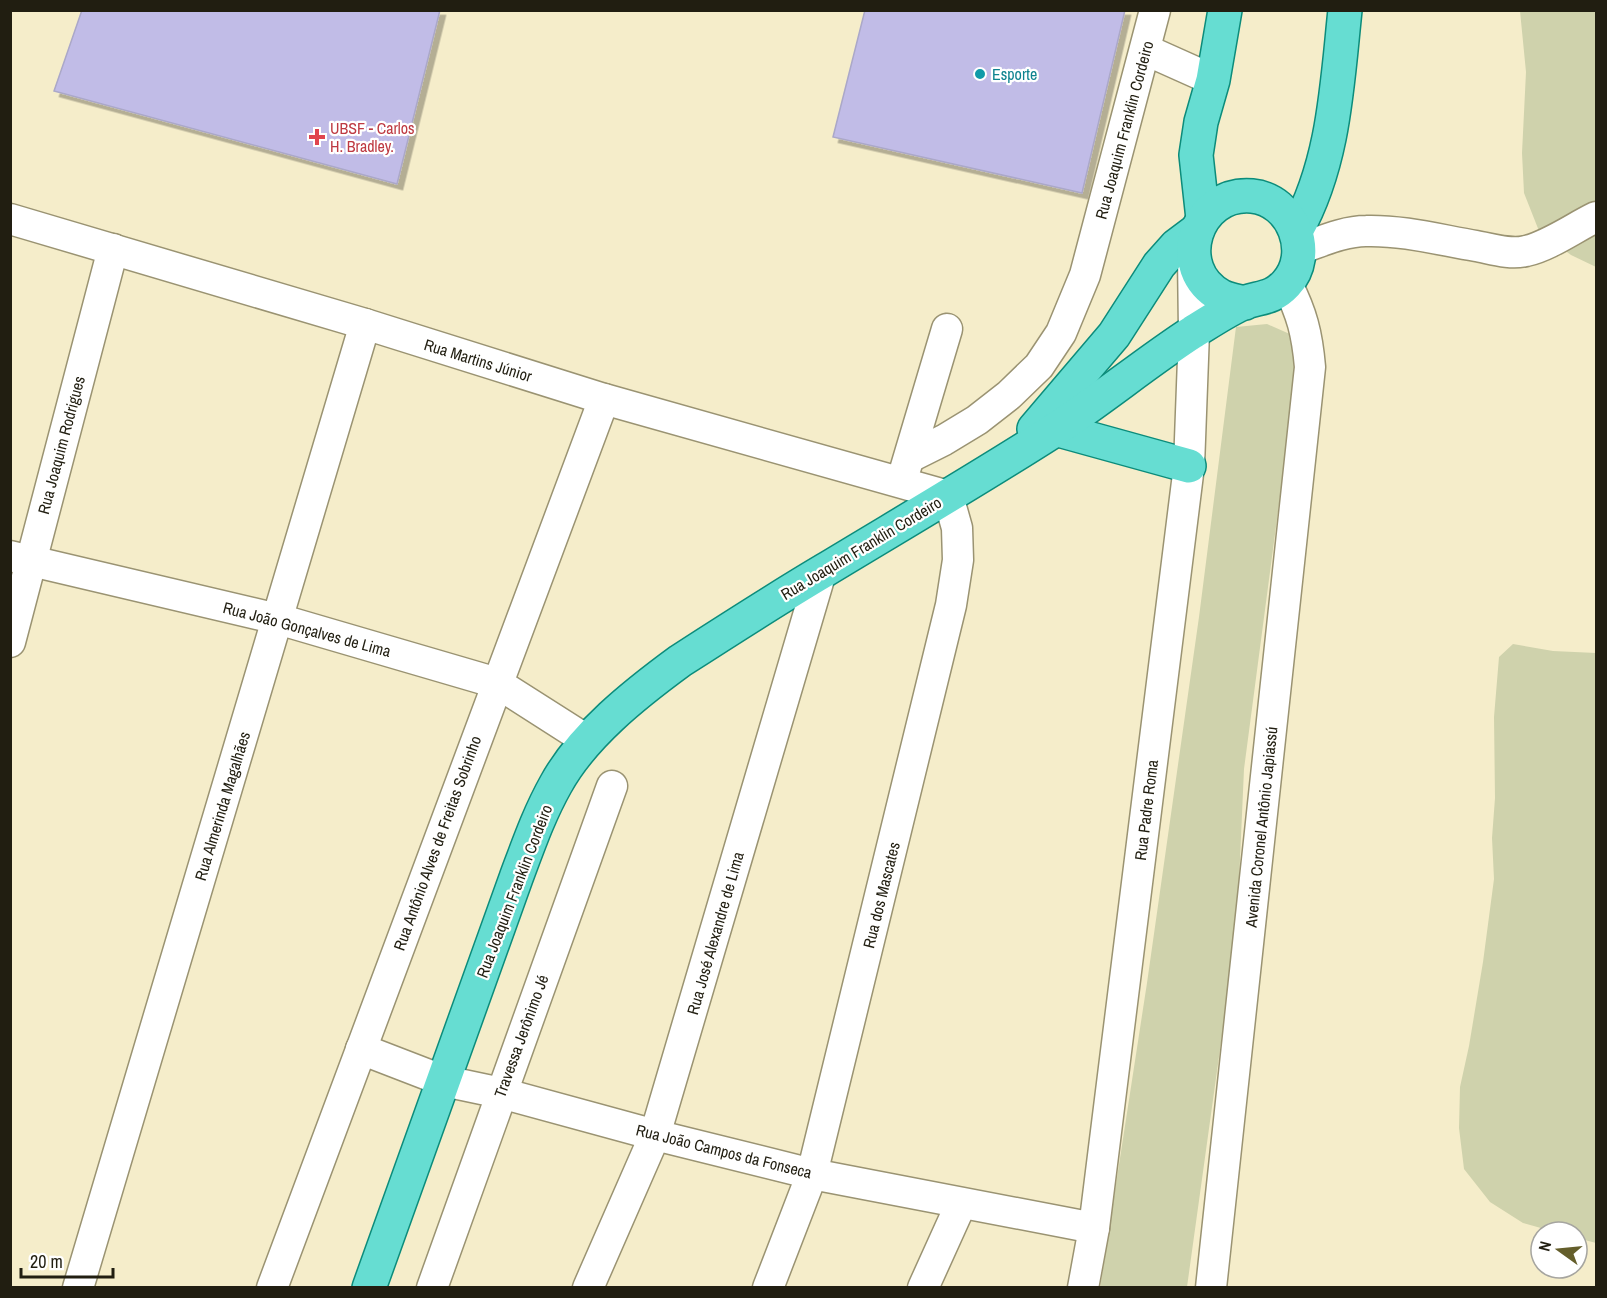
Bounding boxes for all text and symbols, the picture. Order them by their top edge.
street label: Rua Joaquim Franklin Cordeiro [1090,38,1158,222]
place label: Esporte [992,63,1037,85]
marker: Esporte [973,67,987,81]
place label: UBSF - Carlos H. Bradley. [330,117,415,157]
marker: UBSF - Carlos H. Bradley. [308,128,326,146]
street label: Rua Martins Júnior [421,333,535,387]
street label: Rua Joaquim Rodrigues [32,373,90,517]
street label: Rua Joaquim Franklin Cordeiro [777,491,945,605]
street label: Rua João Gonçalves de Lima [221,596,394,662]
street label: Avenida Coronel Antônio Japiassú [1239,725,1282,930]
street label: Rua Almerinda Magalhães [189,729,255,883]
street label: Rua Antônio Alves de Freitas Sobrinho [388,733,486,953]
street label: Rua Padre Roma [1129,758,1163,862]
street label: Rua Joaquim Franklin Cordeiro [471,801,557,981]
street label: Rua dos Mascates [857,840,905,950]
street label: Rua José Alexandre de Lima [681,848,749,1017]
street label: Travessa Jerônimo Jé [489,971,553,1101]
street label: Rua João Campos da Fonseca [634,1119,815,1184]
north arrow [1529,1220,1589,1280]
text: N [1533,1239,1556,1254]
scale bar [21,1241,112,1279]
text: 20 m [30,1249,63,1274]

